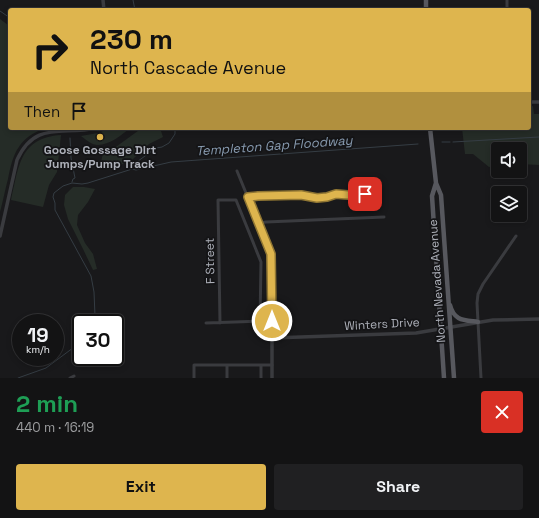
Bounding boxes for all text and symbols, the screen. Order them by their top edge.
text: 230 m [90,21,173,57]
icon: right [24,24,76,76]
text: North Cascade Avenue [90,56,286,79]
icon: arrive [68,100,90,122]
text: Then [24,102,60,121]
water label: Templeton Gap Floodway [195,131,354,159]
marker: Goose Gossage Dirt Jumps/Pump Track [95,132,105,142]
place label: Goose Gossage Dirt Jumps/Pump Track [44,142,156,172]
map controls [491,142,527,222]
button: sound [491,142,527,178]
pin [348,177,382,211]
icon: arrive [354,183,376,205]
button: layers [491,186,527,222]
street label: North Nevada Avenue [425,219,449,343]
street label: F Street [202,238,218,284]
position arrow [251,300,293,342]
speed limit sign: 30 [72,314,124,366]
street label: Winters Drive [344,314,420,334]
text: 19 [27,322,49,348]
text: km/h [26,343,50,356]
text: 2 min [16,388,78,419]
button: close [481,391,523,433]
text: 440 m · 16:19 [16,419,94,436]
button: Exit [16,464,266,510]
button: Share [274,464,523,510]

